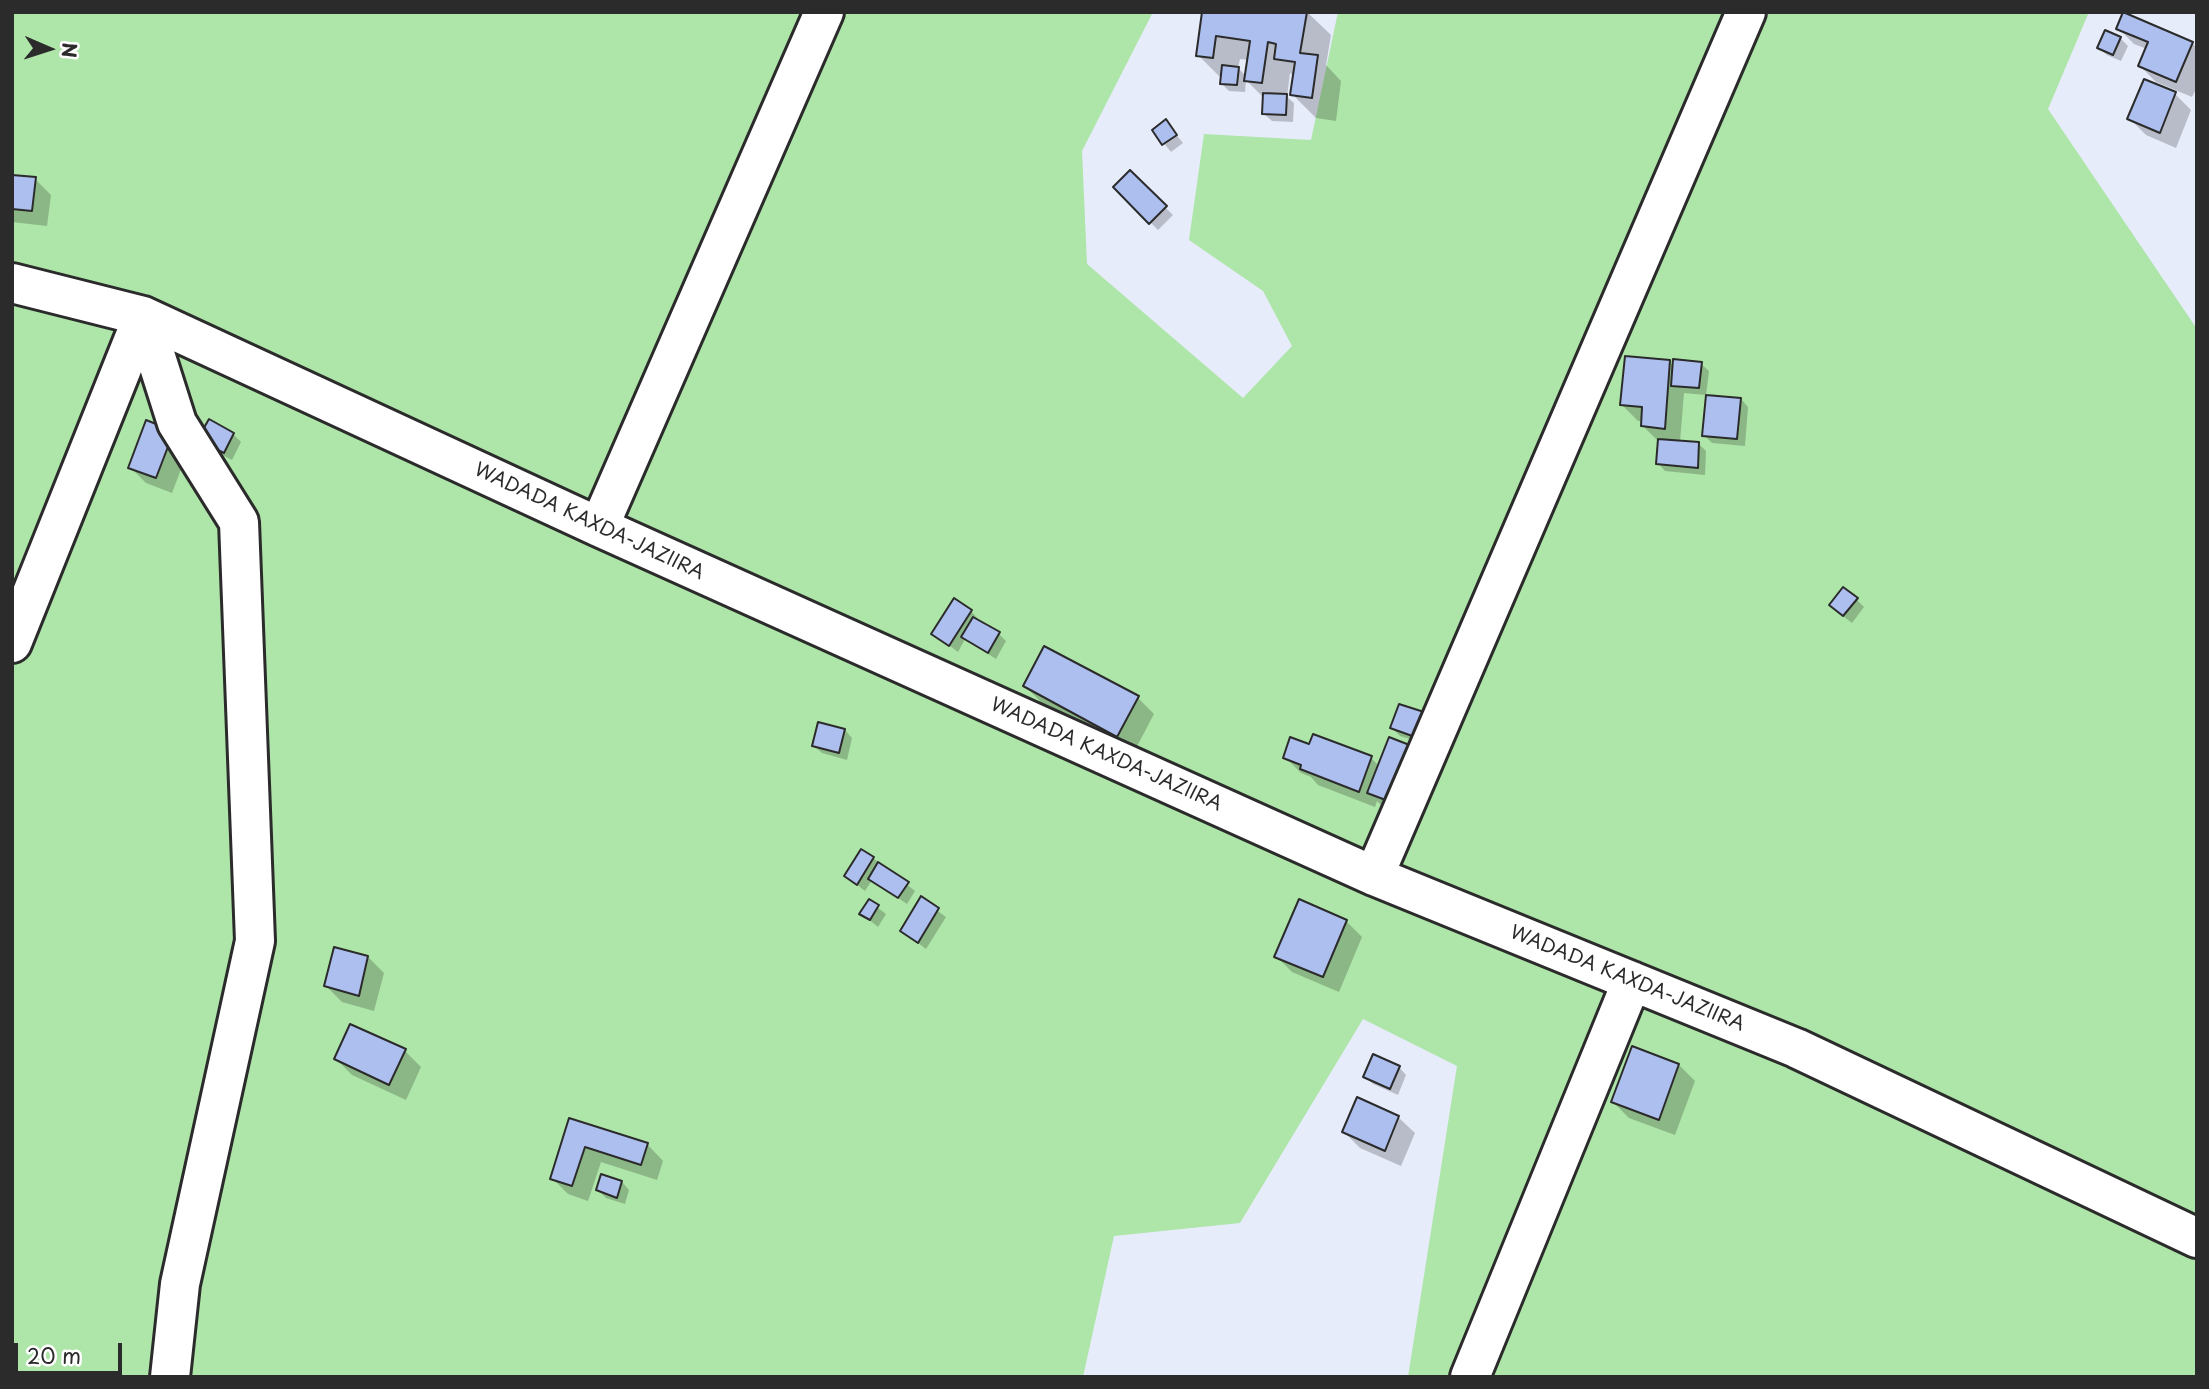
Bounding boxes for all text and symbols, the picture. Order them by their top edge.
north arrow [14,14,84,84]
text: N [56,42,84,58]
street label: WADADA KAXDA-JAZIIRA [470,459,708,585]
street label: WADADA KAXDA-JAZIIRA [987,694,1225,816]
street label: WADADA KAXDA-JAZIIRA [1506,921,1748,1037]
scale bar [18,1330,126,1374]
text: 20 m [27,1339,81,1371]

